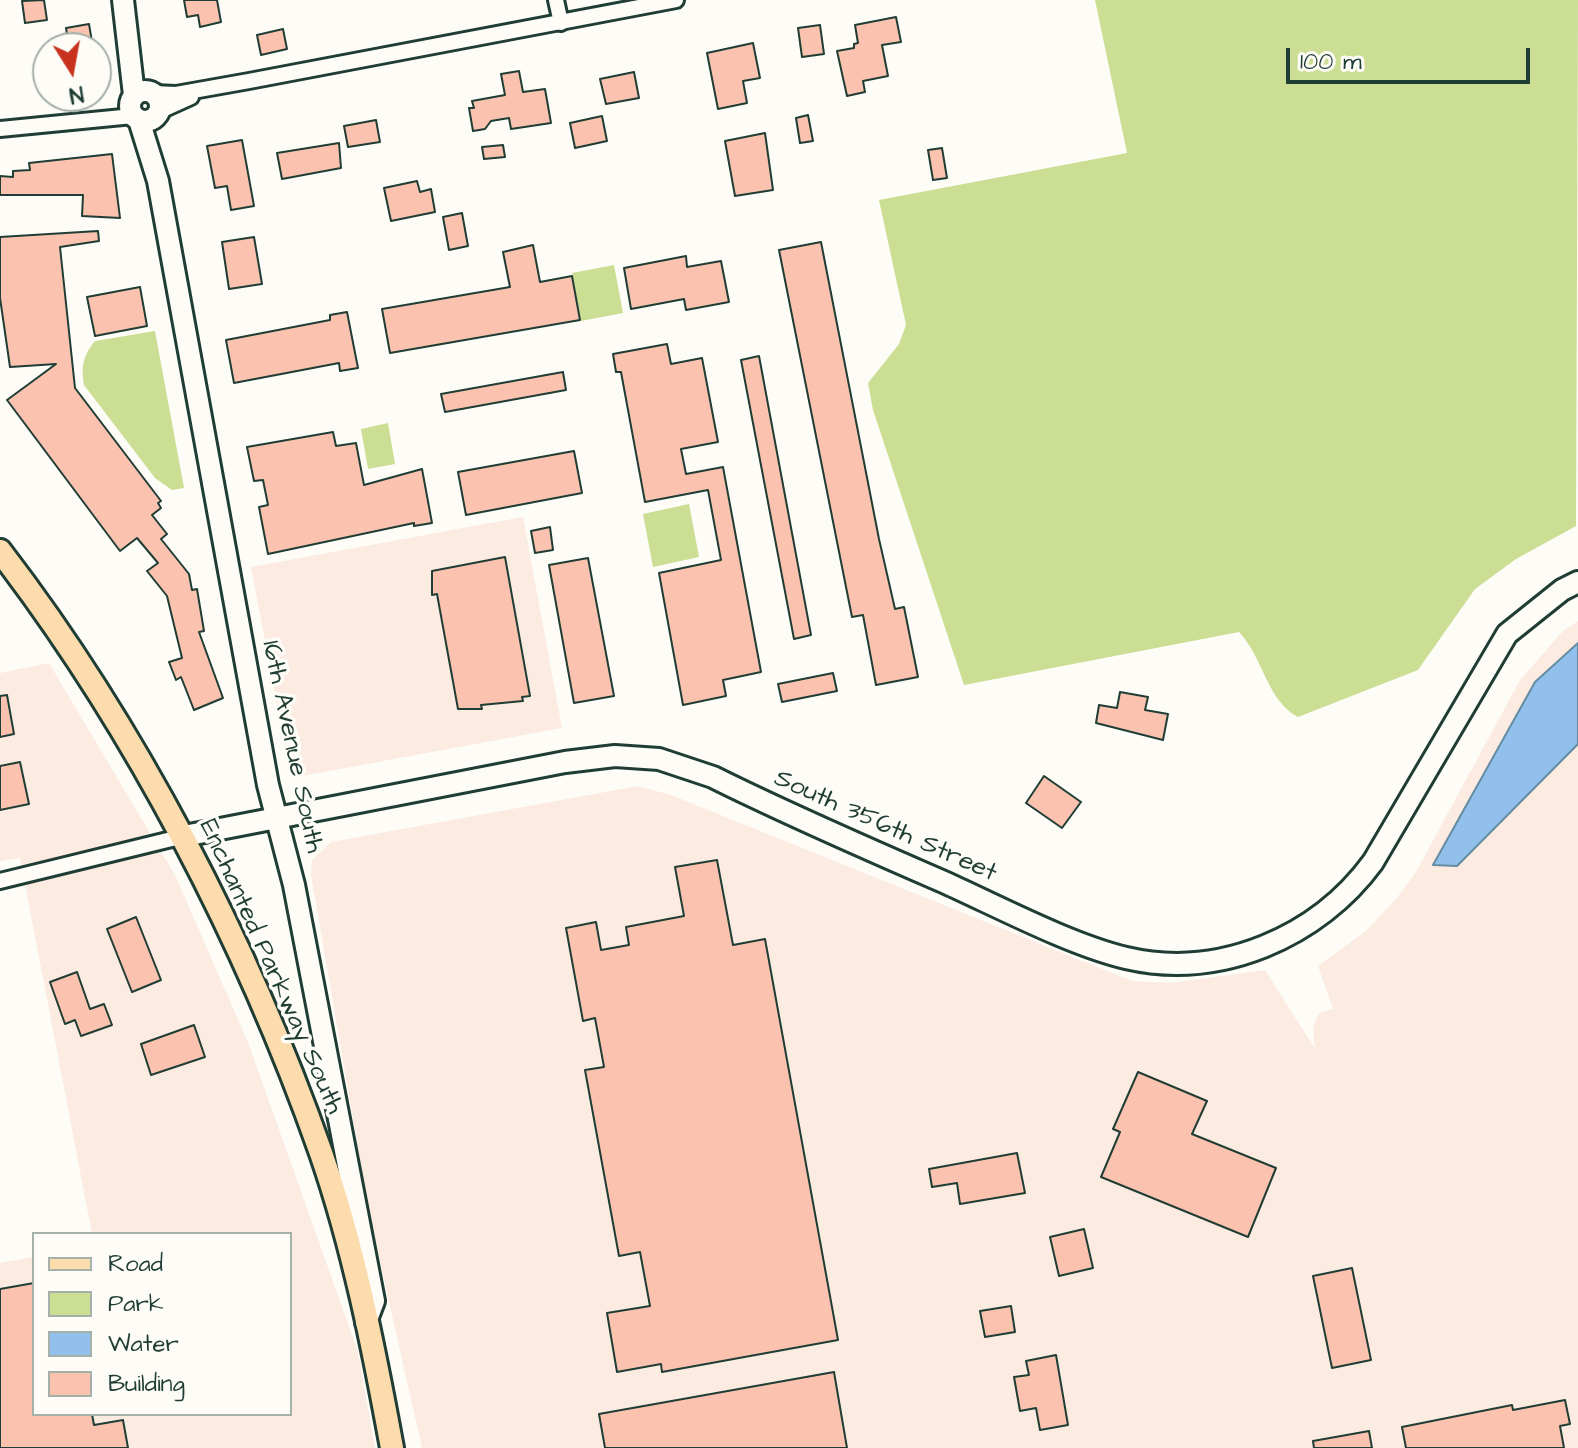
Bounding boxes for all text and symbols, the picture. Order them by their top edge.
north arrow [32,32,112,112]
scale bar [1290,32,1534,82]
text: 100 m [1300,45,1362,79]
text: N [67,78,86,111]
street label: 16th Avenue South [253,638,329,856]
street label: South 356th Street [769,764,1001,890]
street label: Enchanted Parkway South [191,815,349,1119]
legend [32,1232,292,1416]
text: Road [108,1247,163,1281]
text: Park [108,1287,164,1321]
text: Water [108,1327,179,1361]
text: Building [108,1367,185,1401]

